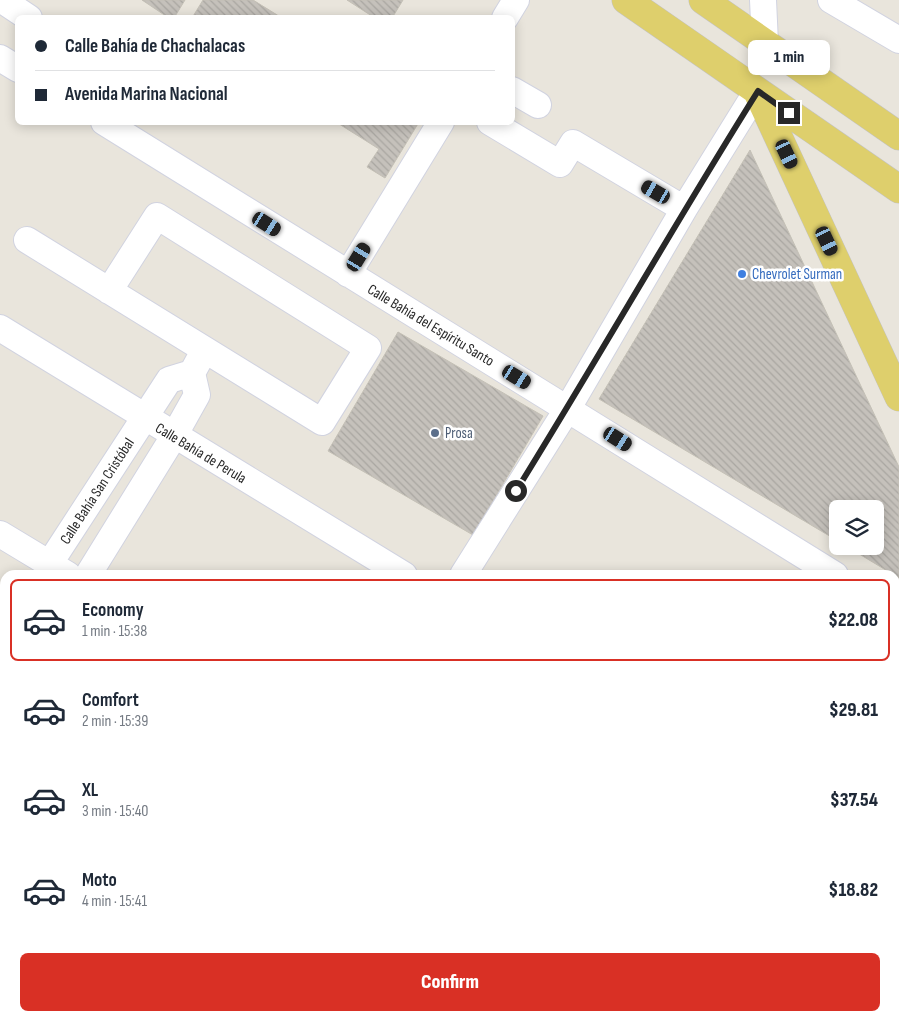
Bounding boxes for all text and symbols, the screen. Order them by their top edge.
text: Calle Bahía de Chachalacas [65,35,245,58]
callout: 1 min [748,41,830,76]
text: 1 min [774,48,804,67]
text: Avenida Marina Nacional [65,83,228,106]
route end [778,102,800,124]
car [773,137,800,171]
car [639,178,672,206]
car [250,210,283,238]
car [813,224,840,258]
car [344,240,373,274]
place label: Chevrolet Surman [752,265,842,284]
marker: Chevrolet Surman [736,268,748,280]
street label: Calle Bahía del Espíritu Santo [364,280,498,371]
car [500,363,533,391]
street label: Calle Bahía de Perula [152,419,250,488]
place label: Prosa [445,424,473,443]
car [601,425,634,453]
marker: Prosa [429,427,441,439]
street label: Calle Bahía San Cristóbal [56,435,139,548]
route start [505,480,527,502]
map controls [829,500,884,555]
button: layers [829,500,884,555]
icon: car [22,598,67,643]
text: Economy [82,599,144,622]
text: $22.08 [828,609,878,632]
text: 1 min · 15:38 [82,622,147,641]
icon: car [22,688,67,733]
text: Comfort [82,689,139,712]
text: $29.81 [829,699,878,722]
text: 2 min · 15:39 [82,712,148,731]
icon: car [22,778,67,823]
text: XL [82,779,98,802]
text: $37.54 [830,789,878,812]
text: 3 min · 15:40 [82,802,148,821]
icon: car [22,868,67,913]
text: Moto [82,869,117,892]
text: $18.82 [829,879,878,902]
text: 4 min · 15:41 [82,892,147,911]
button: Confirm [20,953,880,1011]

